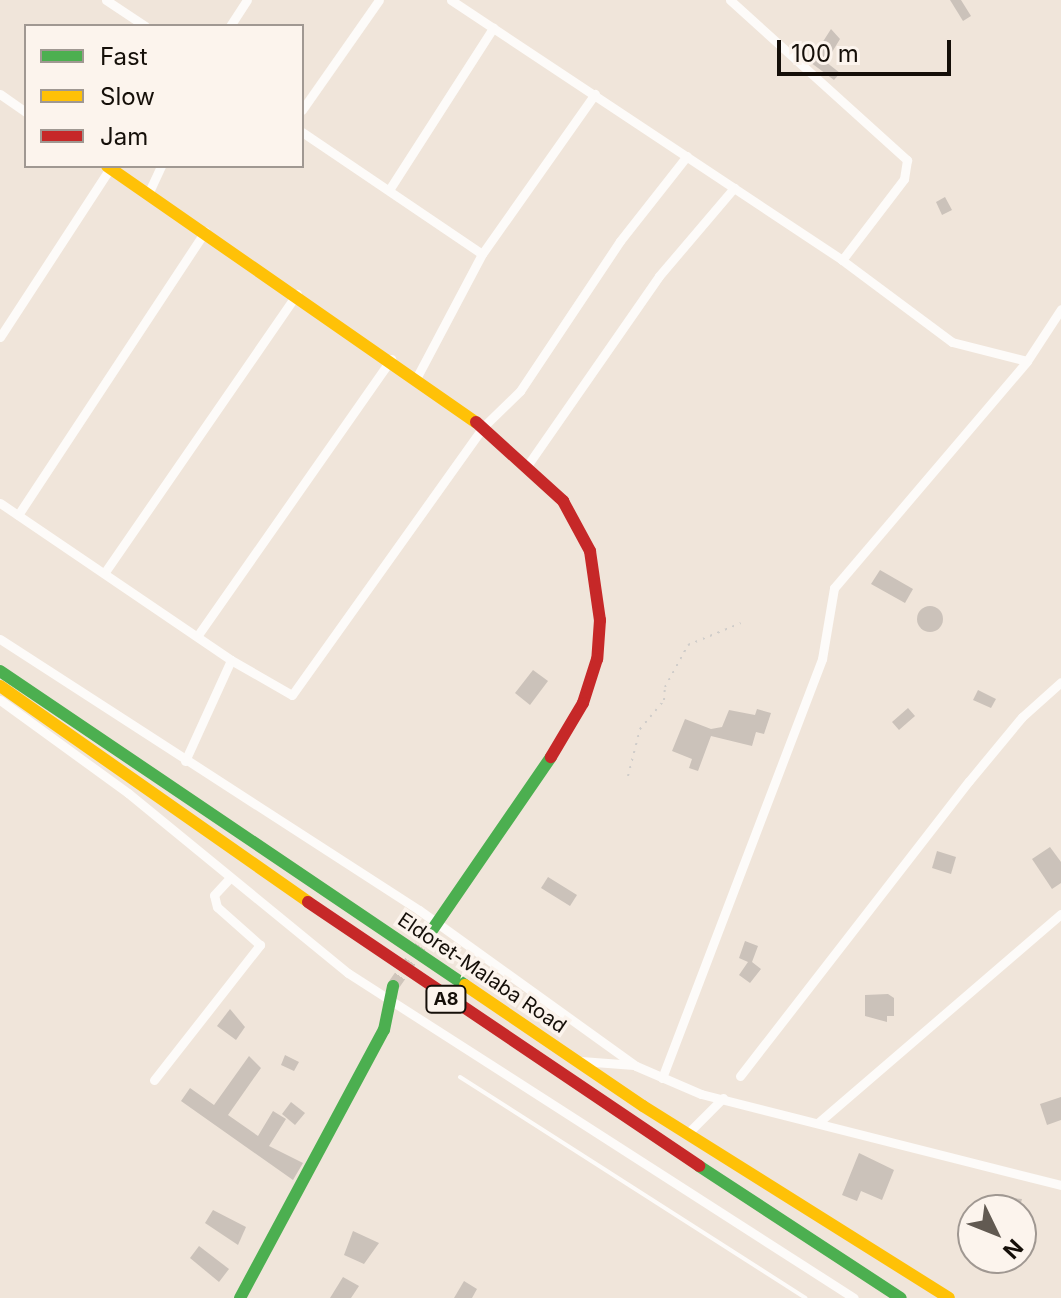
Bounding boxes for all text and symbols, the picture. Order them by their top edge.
legend [24,24,304,168]
scale bar [781,24,955,74]
text: 100 m [791,39,859,68]
text: Fast [100,42,148,71]
text: Slow [100,82,155,111]
text: Jam [100,122,148,151]
street label: Eldoret-Malaba Road [393,908,571,1038]
road number: A8 [424,985,468,1013]
north arrow [957,1194,1037,1274]
text: N [998,1234,1028,1264]

